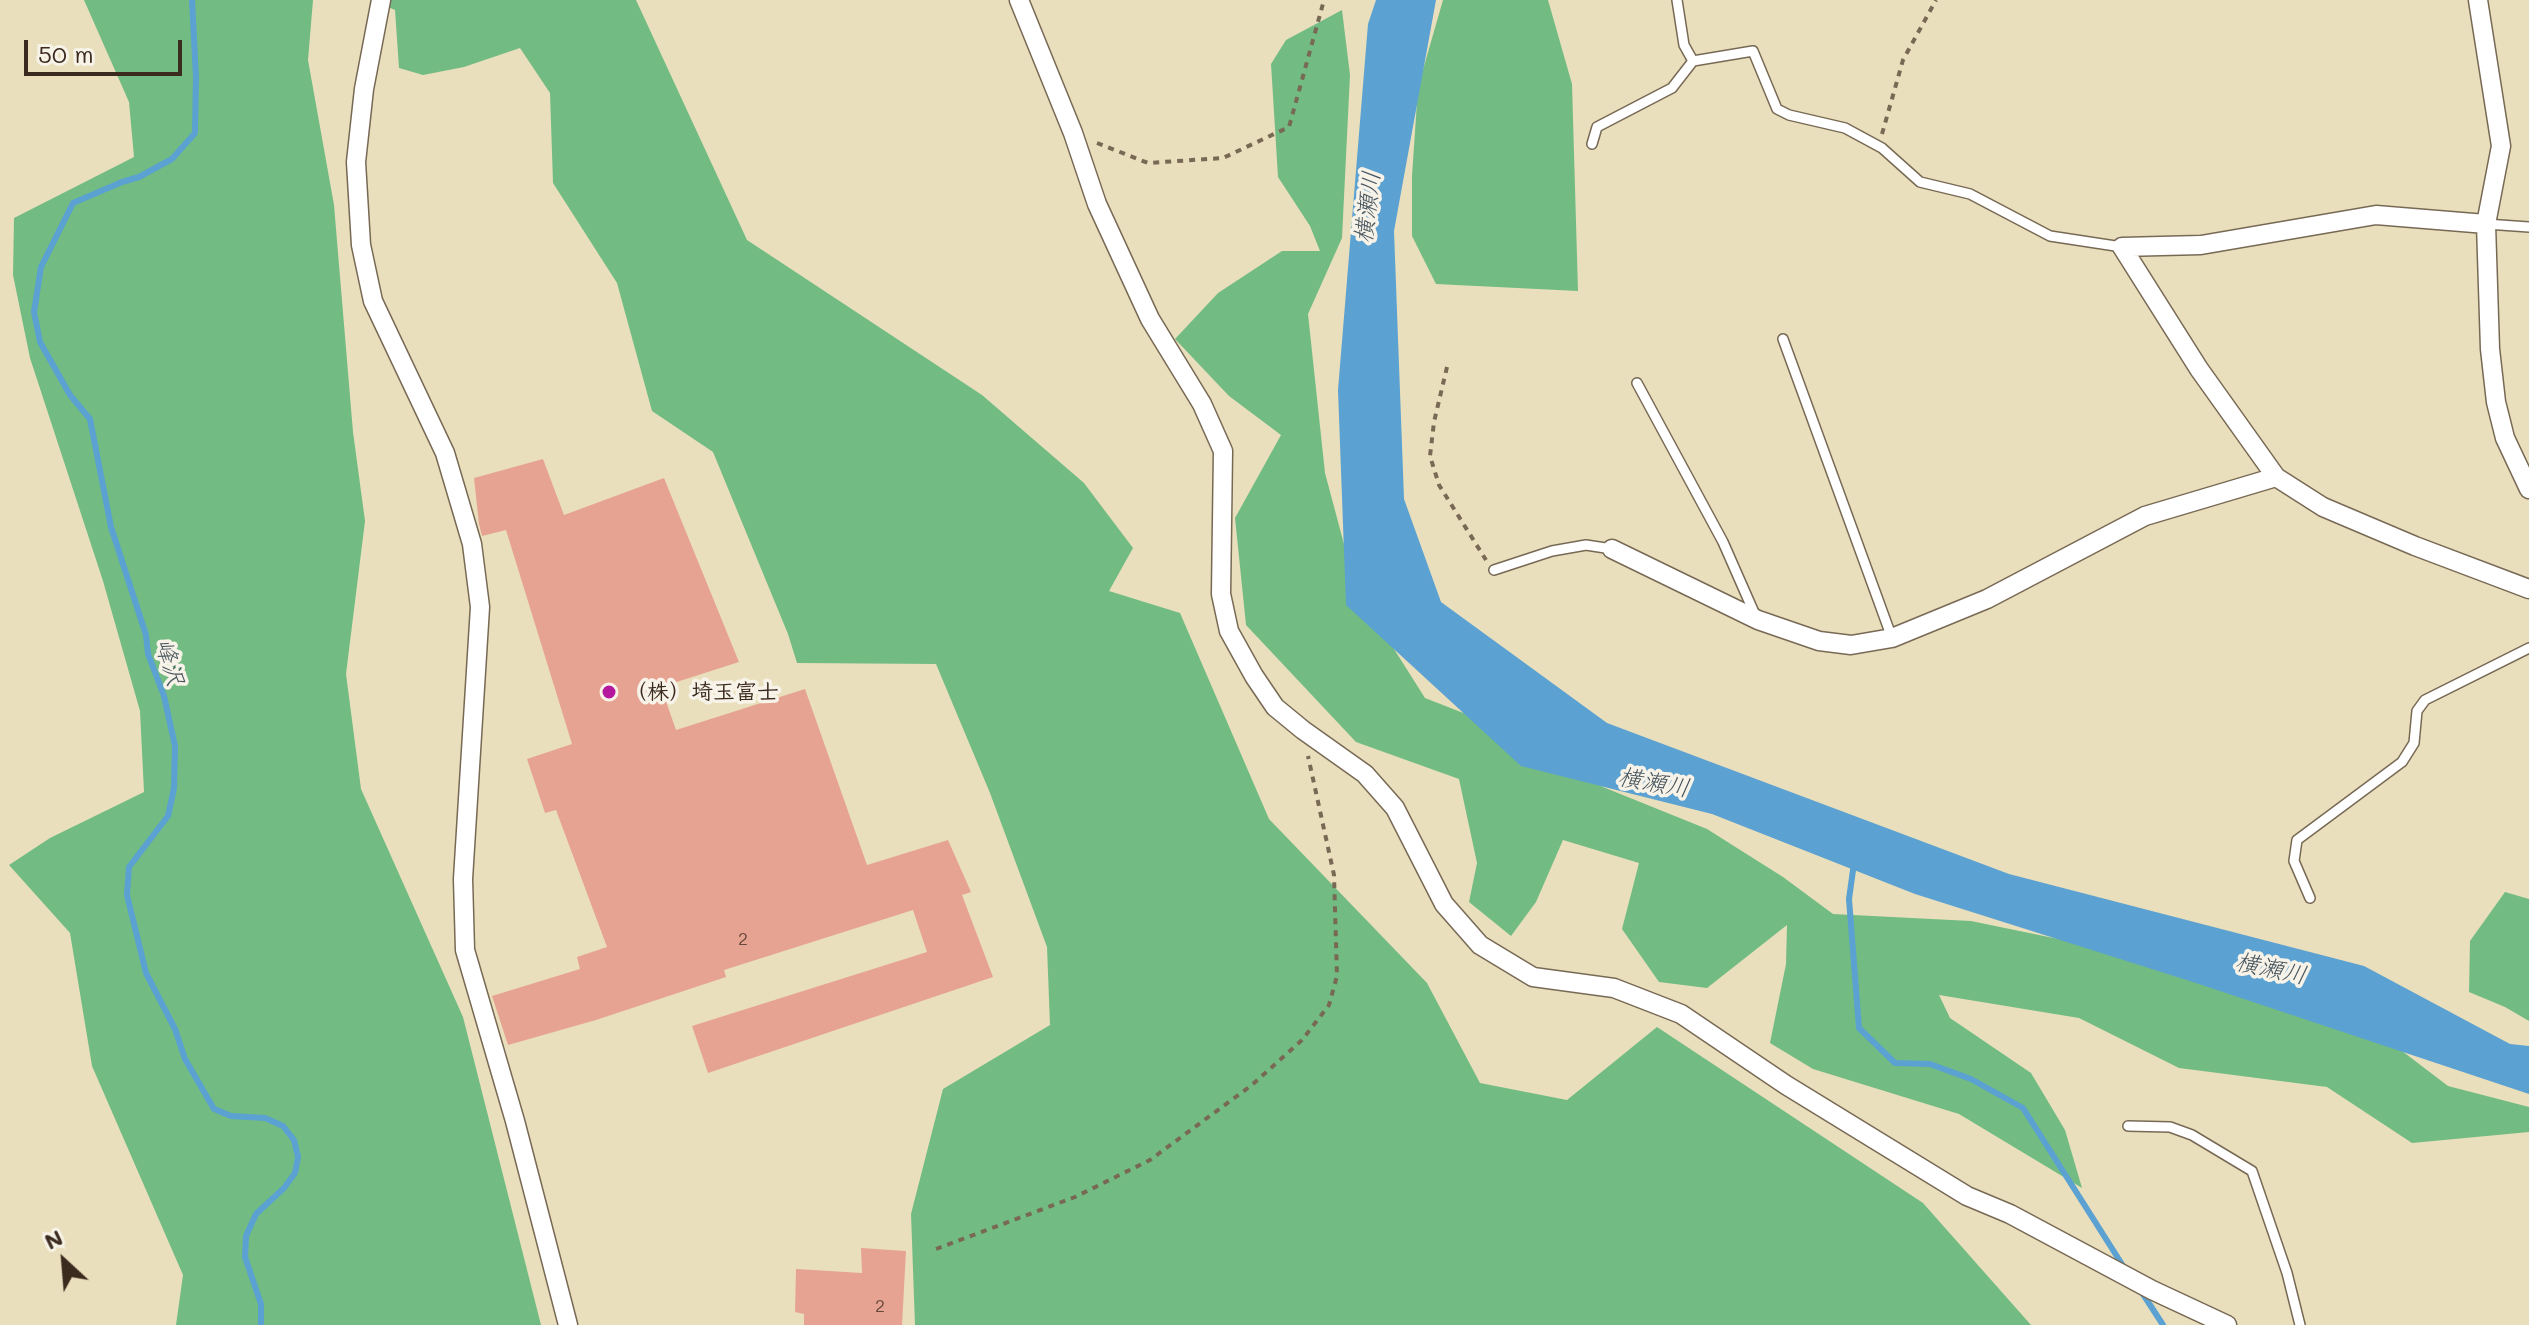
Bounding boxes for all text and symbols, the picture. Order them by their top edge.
scale bar [28,24,186,74]
text: 50 m [38,38,94,69]
water label: 横瀬川 [1349,170,1387,244]
water label: 峰沢 [148,635,190,689]
place label: （株）埼玉富士 [625,679,779,705]
marker: （株）埼玉富士 [600,683,618,701]
water label: 横瀬川 [1616,763,1692,803]
house number: 2 [738,928,748,950]
water label: 横瀬川 [2233,947,2309,991]
north arrow [24,1221,104,1301]
text: N [39,1222,67,1256]
house number: 2 [875,1295,885,1317]

